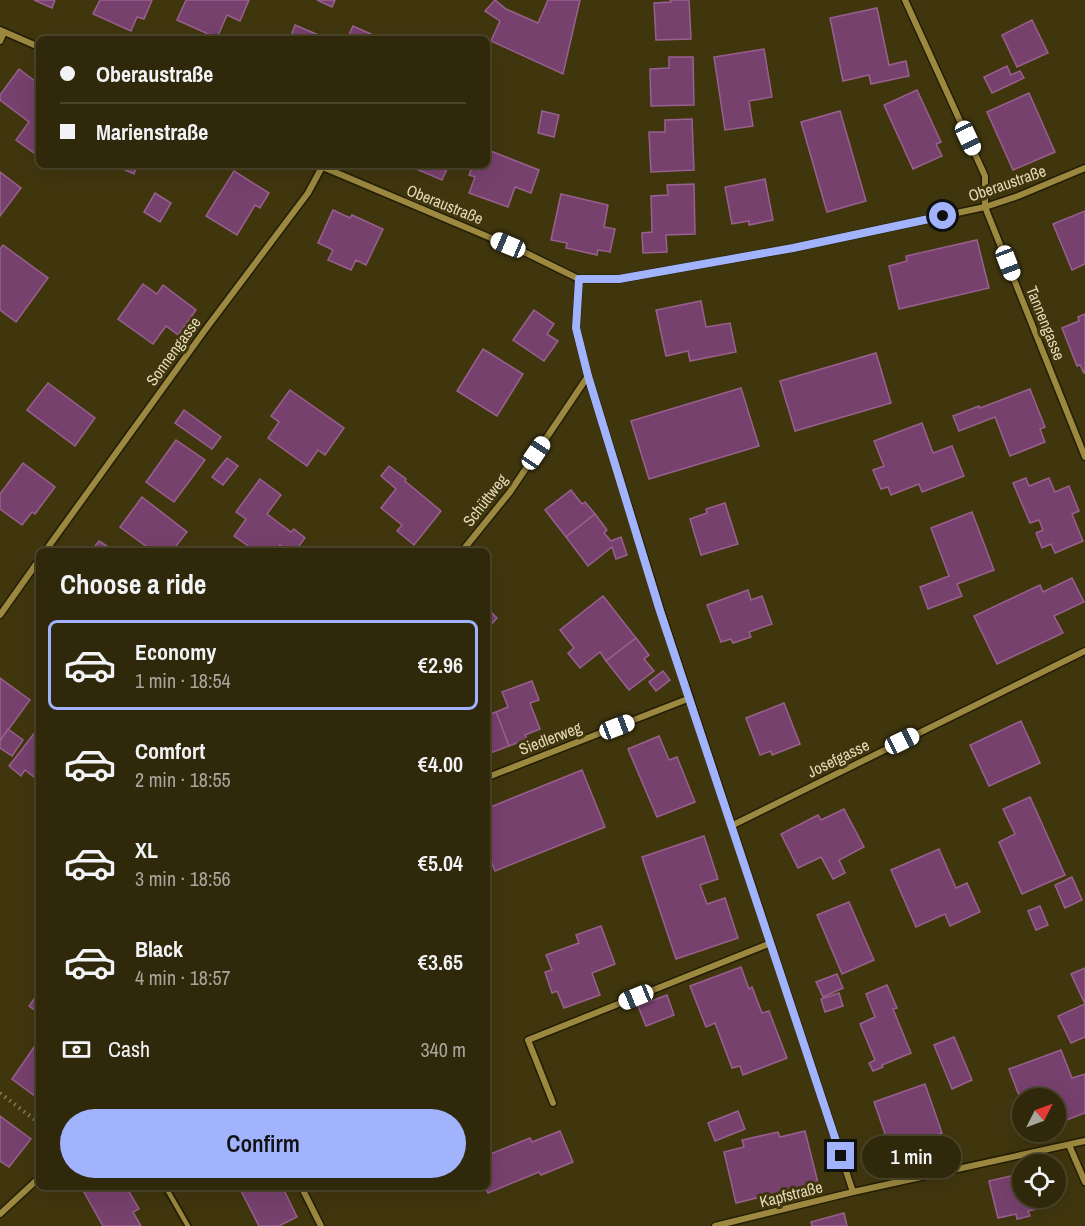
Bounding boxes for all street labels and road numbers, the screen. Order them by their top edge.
street label: Oberaustraße [965,159,1049,207]
street label: Oberaustraße [403,179,487,229]
street label: Tannengasse [1021,283,1071,363]
street label: Sonnengasse [141,312,205,390]
street label: Schüttweg [457,469,513,531]
street label: Siedlerweg [515,716,585,760]
street label: Josefgasse [803,734,873,782]
street label: Kapfstraße [757,1176,825,1212]

